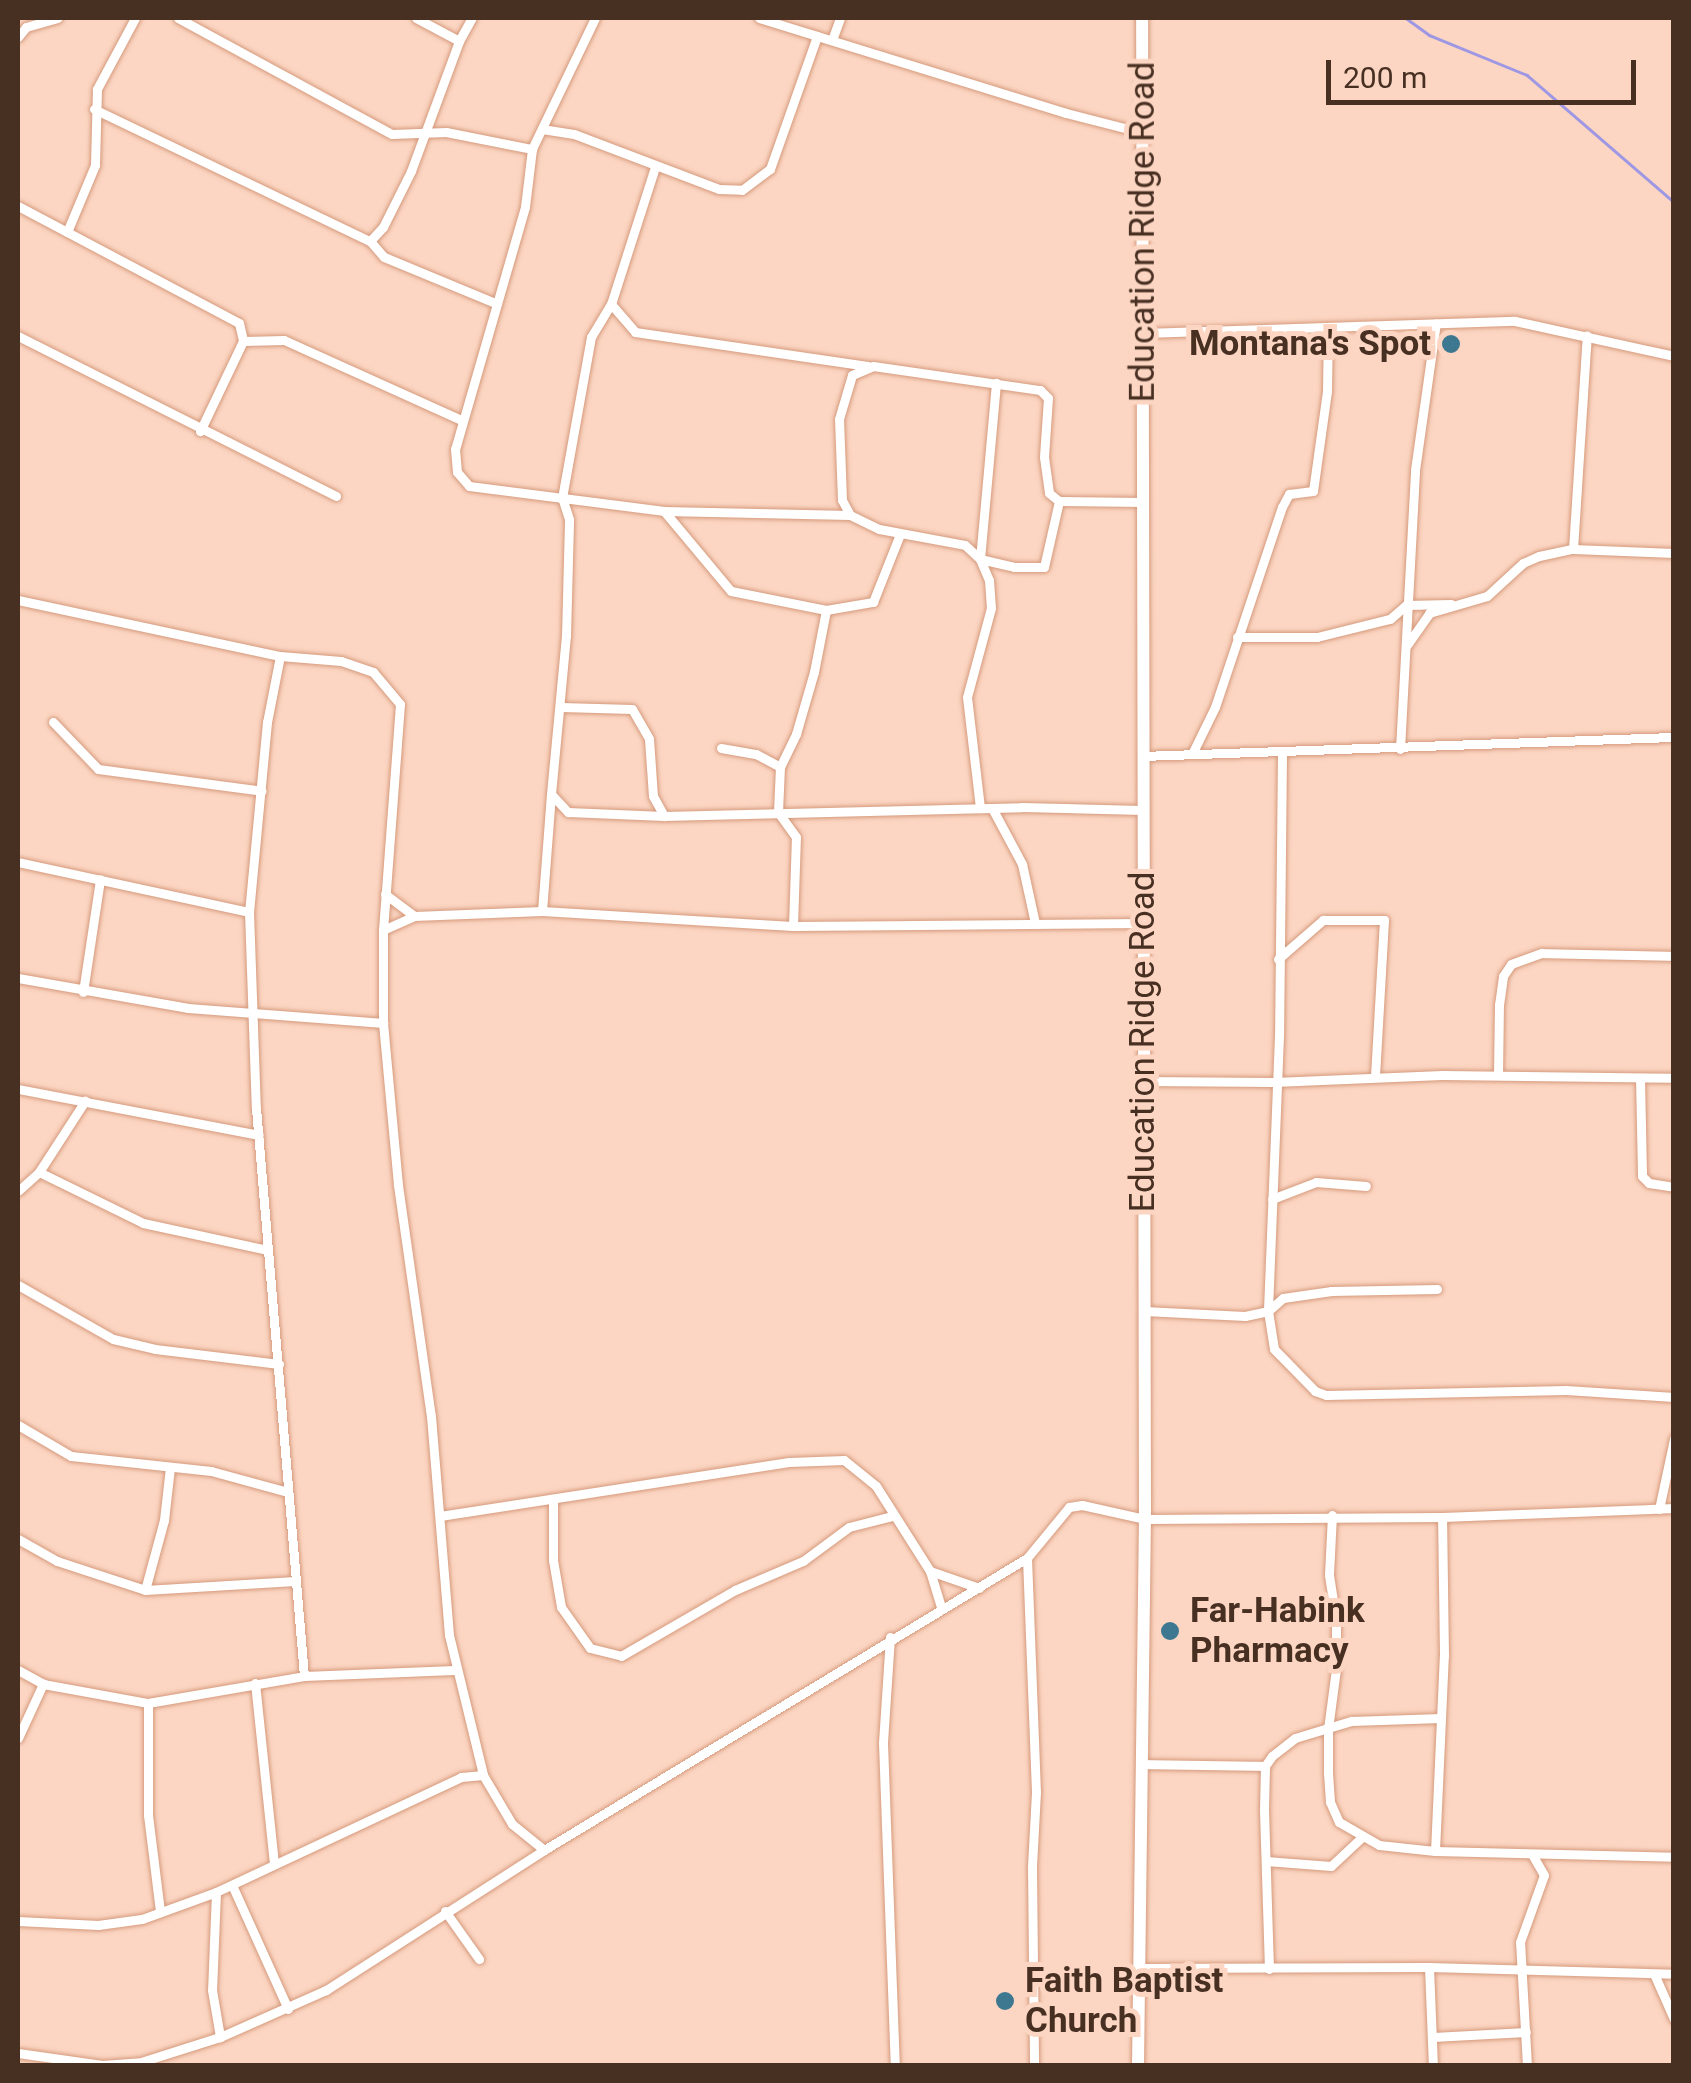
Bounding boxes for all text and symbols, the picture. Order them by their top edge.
scale bar [1331,40,1641,102]
text: 200 m [1343,60,1427,95]
street label: Education Ridge Road [1122,62,1164,402]
place label: Montana's Spot [1189,323,1431,365]
marker: Montana's Spot [1440,333,1462,355]
street label: Education Ridge Road [1122,872,1164,1212]
place label: Far-Habink Pharmacy [1190,1590,1365,1672]
marker: Far-Habink Pharmacy [1159,1620,1181,1642]
place label: Faith Baptist Church [1025,1960,1223,2042]
marker: Faith Baptist Church [994,1990,1016,2012]

